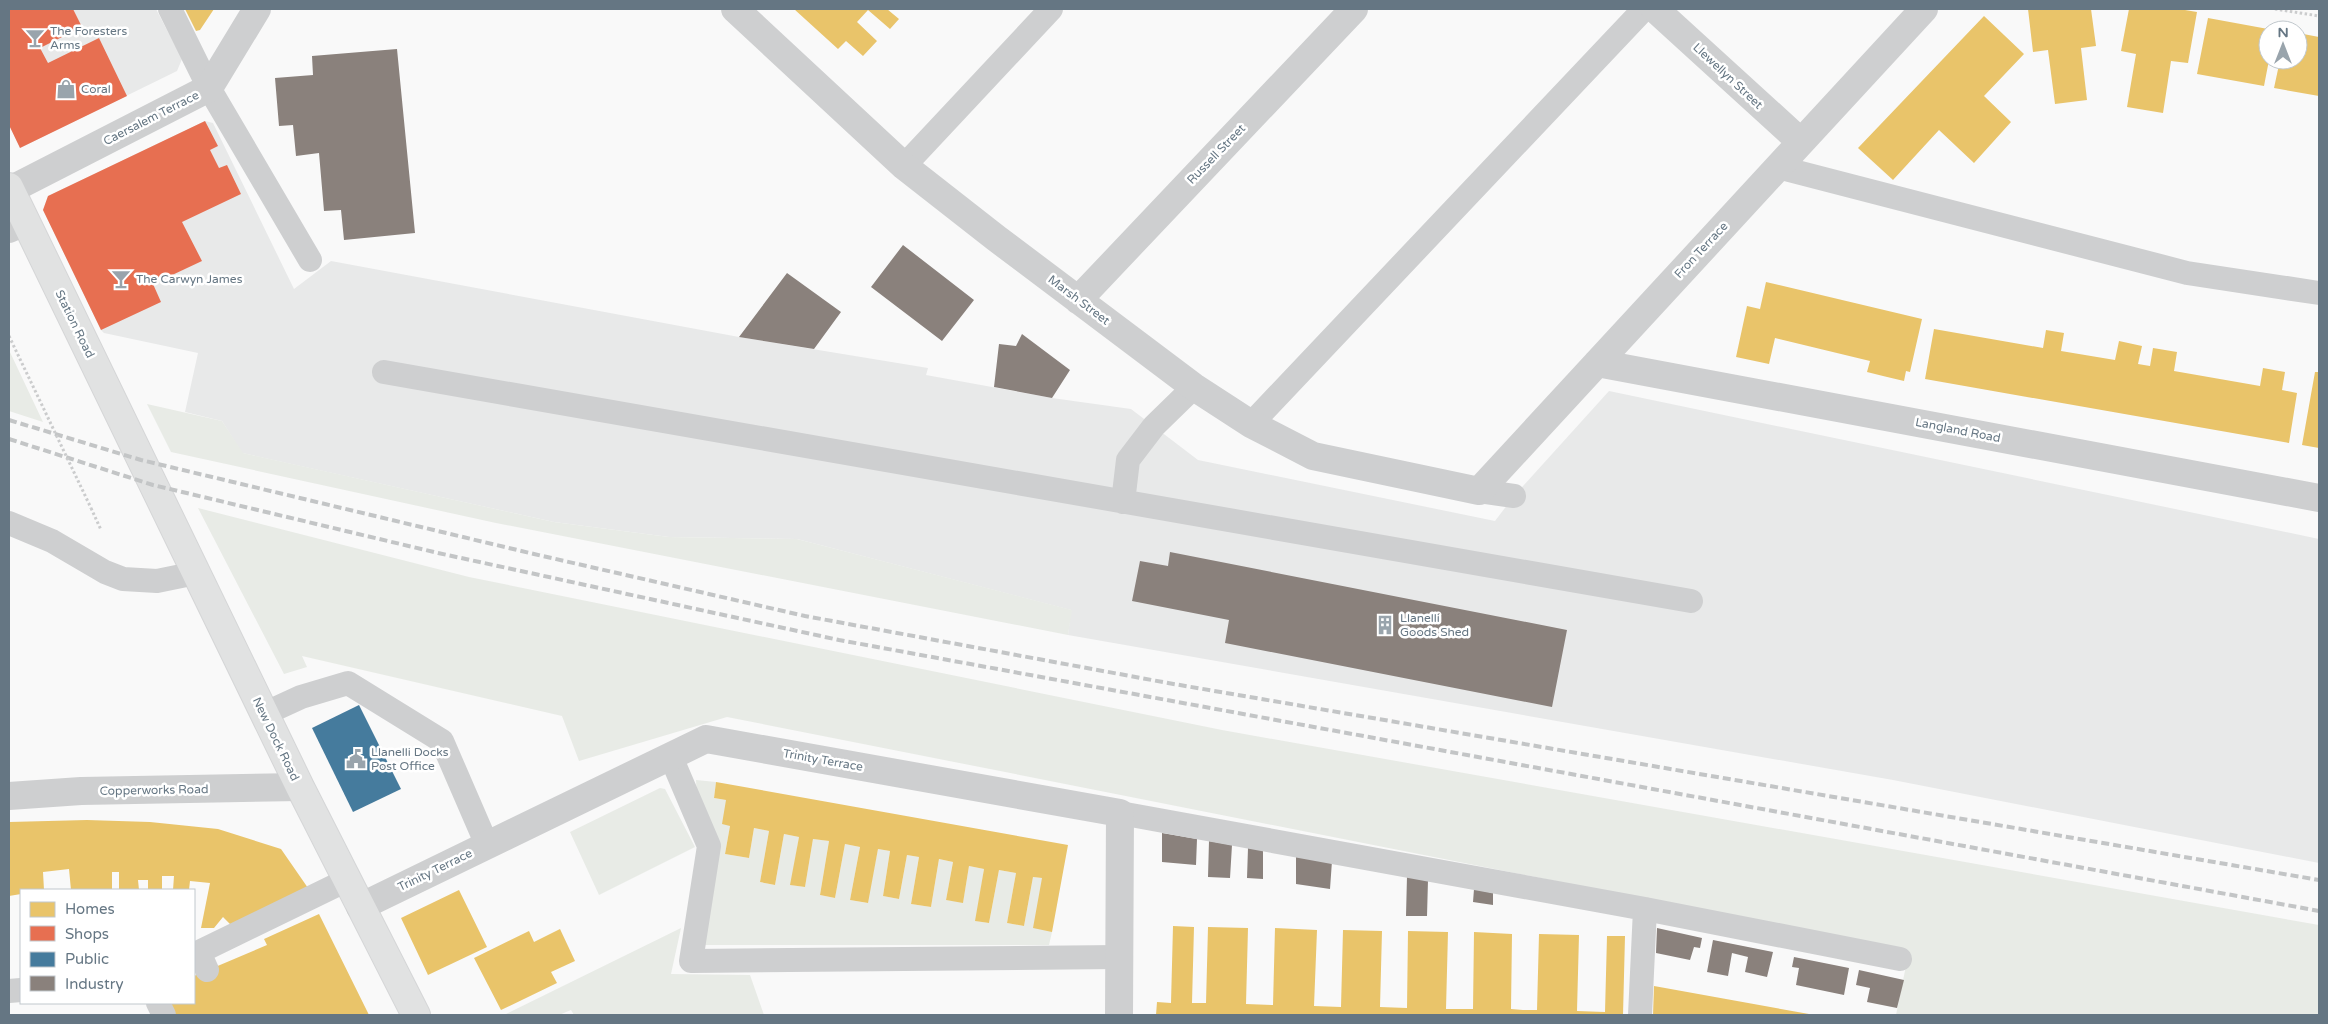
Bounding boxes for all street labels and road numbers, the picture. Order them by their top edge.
street label: Llewellyn Street [1690,40,1766,112]
street label: Caersalem Terrace [101,88,201,148]
street label: Russell Street [1184,121,1248,187]
street label: Fron Terrace [1671,219,1731,281]
street label: Marsh Street [1045,272,1113,328]
street label: Station Road [53,288,97,360]
street label: Langland Road [1914,415,2002,445]
street label: New Dock Road [250,695,302,783]
street label: Trinity Terrace [782,746,864,774]
street label: Copperworks Road [99,782,209,798]
street label: Trinity Terrace [396,846,475,894]

